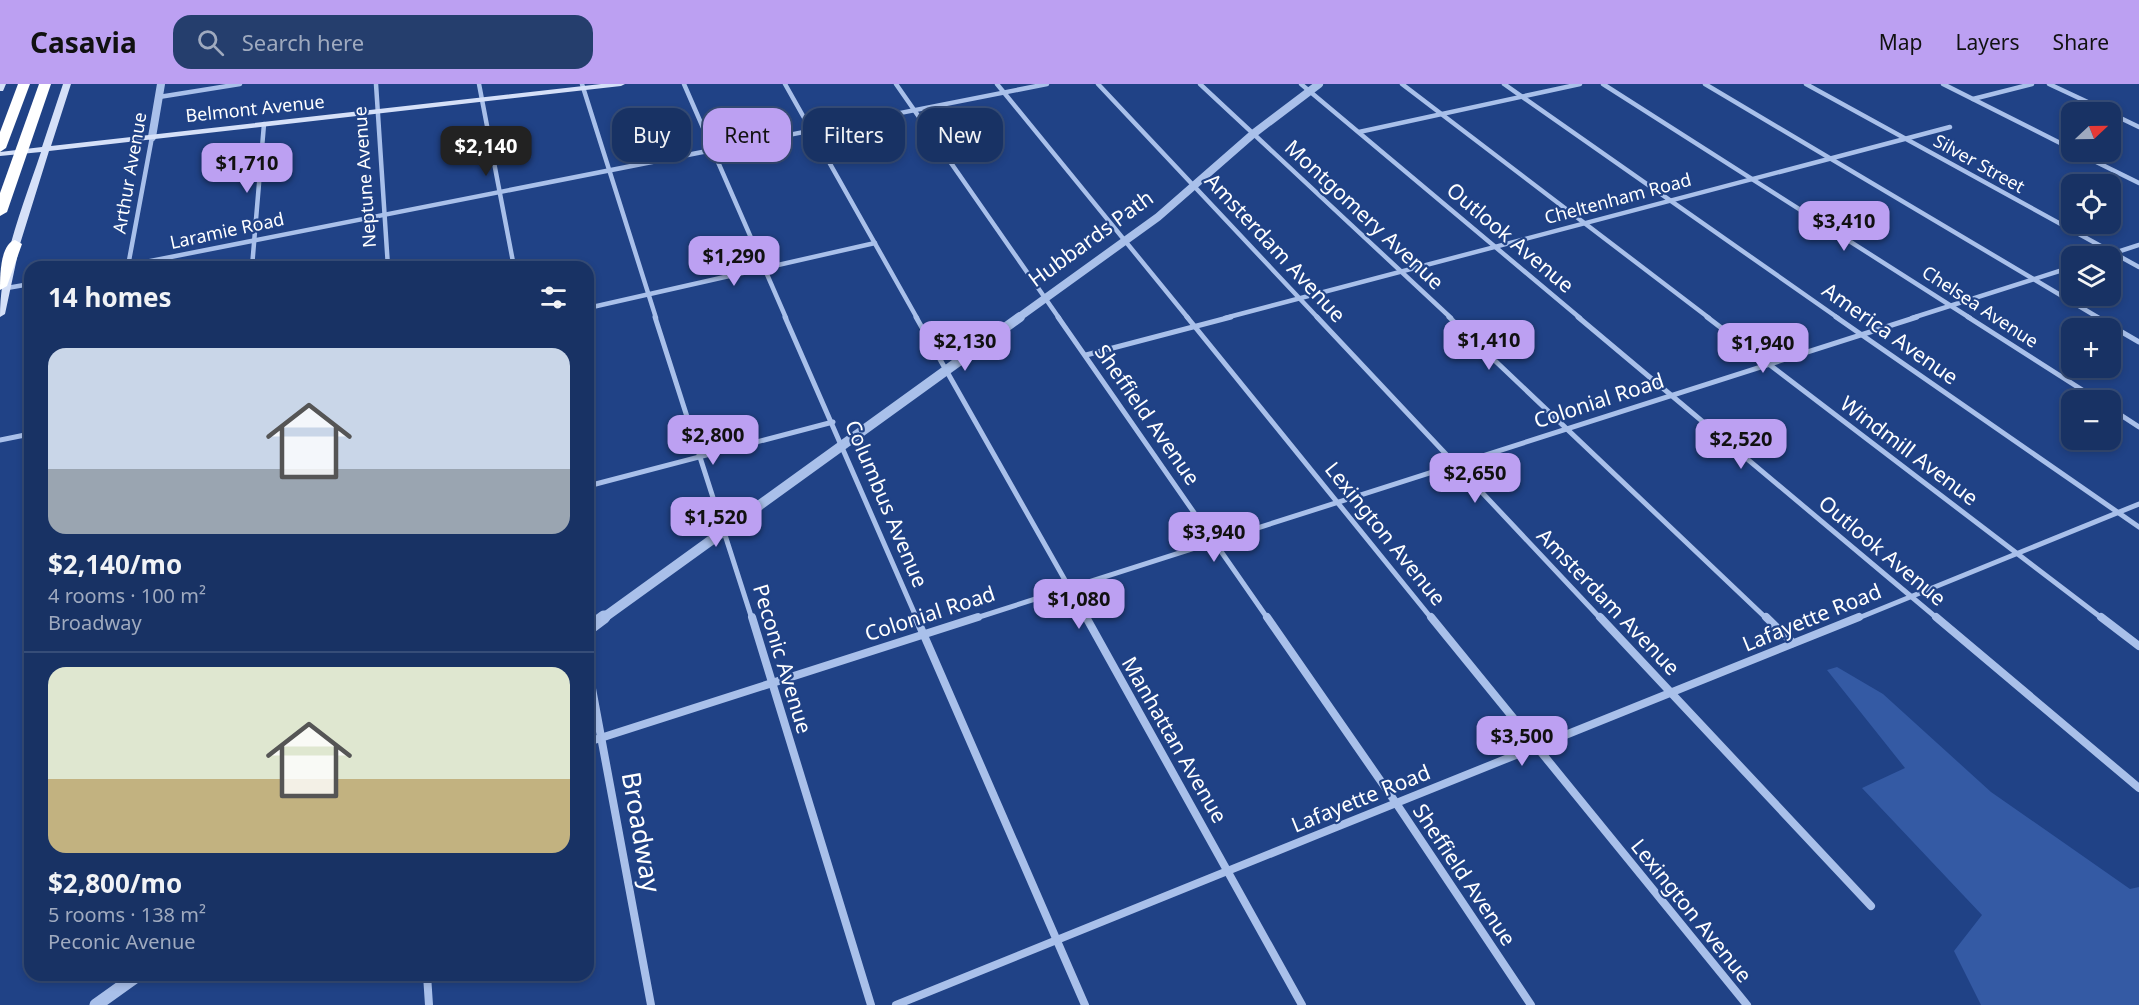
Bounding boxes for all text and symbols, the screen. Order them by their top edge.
search box [173,15,593,69]
text: Casavia [30,23,137,61]
icon: search [194,26,227,59]
text: Search here [242,27,364,57]
text: Map [1879,28,1923,56]
text: Layers [1956,28,2020,56]
text: Share [2053,28,2109,56]
street label: Belmont Avenue [184,89,326,127]
north arrow [2061,102,2121,162]
map controls [2061,102,2121,450]
street label: Neptune Avenue [347,106,381,249]
chip: Buy [612,108,691,162]
chip: Rent [703,108,791,162]
chip: Filters [803,108,905,162]
chip: New [917,108,1003,162]
street label: Arthur Avenue [107,110,152,235]
pin: $2,140 [437,126,535,177]
street label: Silver Street [1930,128,2030,198]
text: $2,140 [455,132,517,159]
street label: Montgomery Avenue [1279,133,1450,295]
pin: $1,710 [198,143,296,194]
text: $1,710 [216,149,278,176]
street label: Amsterdam Avenue [1199,167,1352,328]
street label: Cheltenham Road [1542,167,1694,229]
button: locate [2061,174,2121,234]
street label: Outlook Avenue [1441,176,1580,299]
street label: Hubbards Path [1022,183,1158,293]
pin: $3,410 [1795,201,1893,252]
street label: Laramie Road [167,206,286,254]
text: $3,410 [1813,207,1875,234]
pin: $1,290 [685,236,783,287]
text: $1,290 [703,242,765,269]
button: layers [2061,246,2121,306]
street label: Chelsea Avenue [1918,260,2043,353]
street label: America Avenue [1817,276,1964,391]
text: 14 homes [48,279,172,315]
icon: filters [537,281,570,314]
button: + [2061,318,2121,378]
pin: $1,410 [1440,320,1538,371]
pin: $2,130 [916,321,1014,372]
pin: $1,940 [1714,323,1812,374]
text: $1,410 [1458,326,1520,353]
text: $2,130 [934,327,996,354]
text: $1,940 [1732,329,1794,356]
street label: Sheffield Avenue [1089,339,1207,490]
street label: Colonial Road [1530,366,1668,434]
icon: home [255,387,363,495]
street label: Windmill Avenue [1835,389,1984,511]
button: − [2061,390,2121,450]
pin: $2,800 [664,415,762,466]
street label: Columbus Avenue [839,416,935,592]
pin: $2,520 [1692,419,1790,470]
text: $2,800 [682,421,744,448]
text: $2,520 [1710,425,1772,452]
pin: $2,650 [1426,453,1524,504]
street label: Lexington Avenue [1319,456,1452,611]
text: $2,650 [1444,459,1506,486]
street label: Outlook Avenue [1813,489,1952,612]
pin: $1,520 [667,497,765,548]
text: $1,520 [685,503,747,530]
pin: $3,940 [1165,512,1263,563]
text: $3,940 [1183,518,1245,545]
street label: Amsterdam Avenue [1531,522,1686,681]
text: $2,140/mo [48,546,182,582]
street label: Lafayette Road [1738,577,1885,658]
street label: Colonial Road [861,579,999,647]
pin: $1,080 [1030,579,1128,630]
street label: Peconic Avenue [747,580,819,737]
text: 4 rooms · 100 m² [48,582,206,609]
text: $1,080 [1048,585,1110,612]
text: Broadway [48,609,142,636]
street label: Manhattan Avenue [1116,651,1234,828]
icon: home [255,706,363,814]
pin: $3,500 [1473,716,1571,767]
text: $3,500 [1491,722,1553,749]
street label: Lafayette Road [1287,758,1434,839]
street label: Broadway [614,769,670,896]
street label: Sheffield Avenue [1407,798,1523,951]
street label: Lexington Avenue [1625,833,1758,988]
text: $2,800/mo [48,865,182,901]
text: 5 rooms · 138 m² [48,901,206,928]
text: Peconic Avenue [48,928,196,955]

